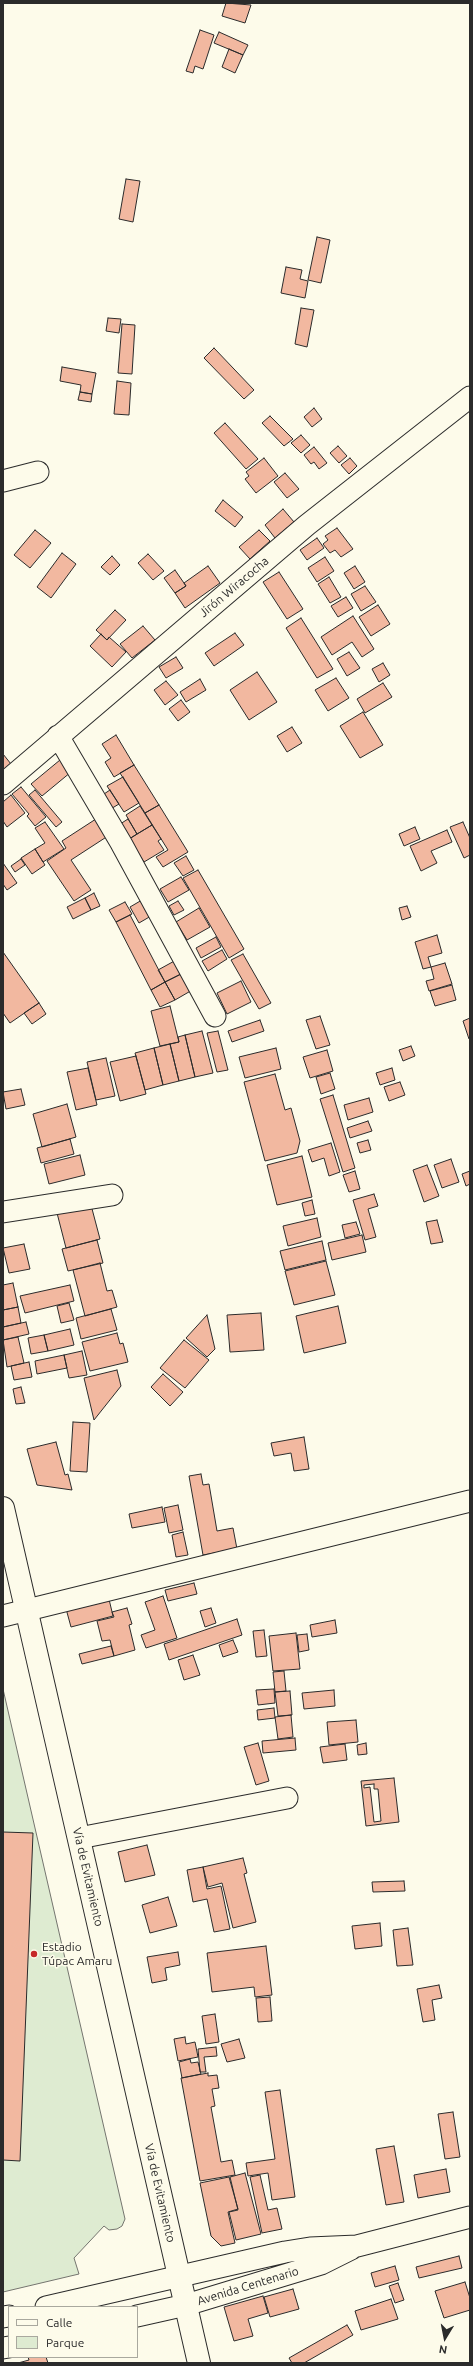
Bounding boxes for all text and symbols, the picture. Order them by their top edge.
street label: Jirón Wiracocha [196,554,272,620]
street label: Vía de Evitamiento [70,1826,106,1928]
place label: Estadio Túpac Amaru [42,1940,112,1968]
marker: Estadio Túpac Amaru [29,1949,39,1959]
street label: Vía de Evitamiento [142,2142,178,2244]
street label: Avenida Centenario [195,2264,301,2308]
legend [8,2306,138,2358]
text: Calle [46,2316,72,2329]
north arrow [425,2318,465,2358]
text: Parque [46,2336,84,2349]
text: N [438,2343,448,2356]

